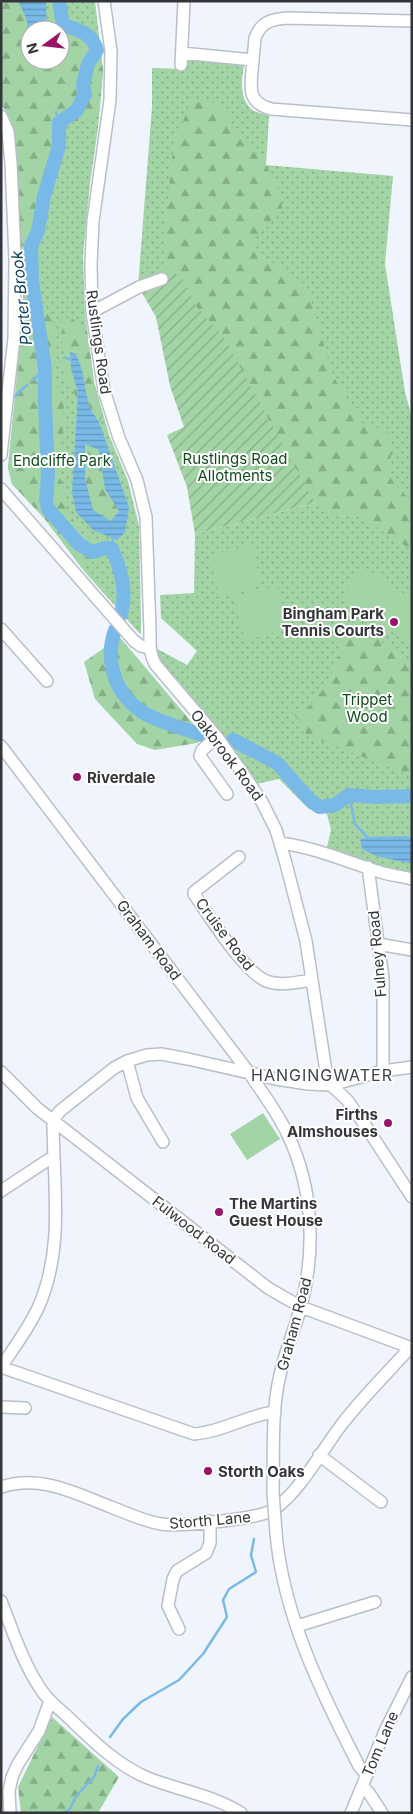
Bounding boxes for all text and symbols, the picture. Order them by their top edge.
north arrow [20,20,70,70]
text: N [22,41,42,56]
water label: Porter Brook [6,249,36,346]
street label: Rustlings Road [82,289,116,395]
park label: Rustlings Road Allotments [183,449,288,485]
park label: Endcliffe Park [13,451,112,470]
place label: Bingham Park Tennis Courts [282,604,384,640]
marker: Bingham Park Tennis Courts [388,616,400,628]
park label: Trippet Wood [342,690,392,726]
street label: Oakbrook Road [187,706,267,804]
place label: Riverdale [87,768,156,787]
marker: Riverdale [71,771,83,783]
street label: Cruise Road [191,894,259,974]
street label: Graham Road [112,896,186,984]
street label: Fulney Road [364,910,390,998]
district label: HANGINGWATER [251,1065,393,1085]
place label: Firths Almshouses [287,1105,378,1141]
marker: Firths Almshouses [382,1117,394,1129]
street label: Fulwood Road [149,1192,239,1268]
place label: The Martins Guest House [229,1194,323,1230]
marker: The Martins Guest House [213,1206,225,1218]
street label: Graham Road [272,1275,316,1373]
place label: Storth Oaks [218,1462,305,1481]
marker: Storth Oaks [202,1465,214,1477]
street label: Storth Lane [168,1507,252,1533]
street label: Tom Lane [358,1708,402,1780]

